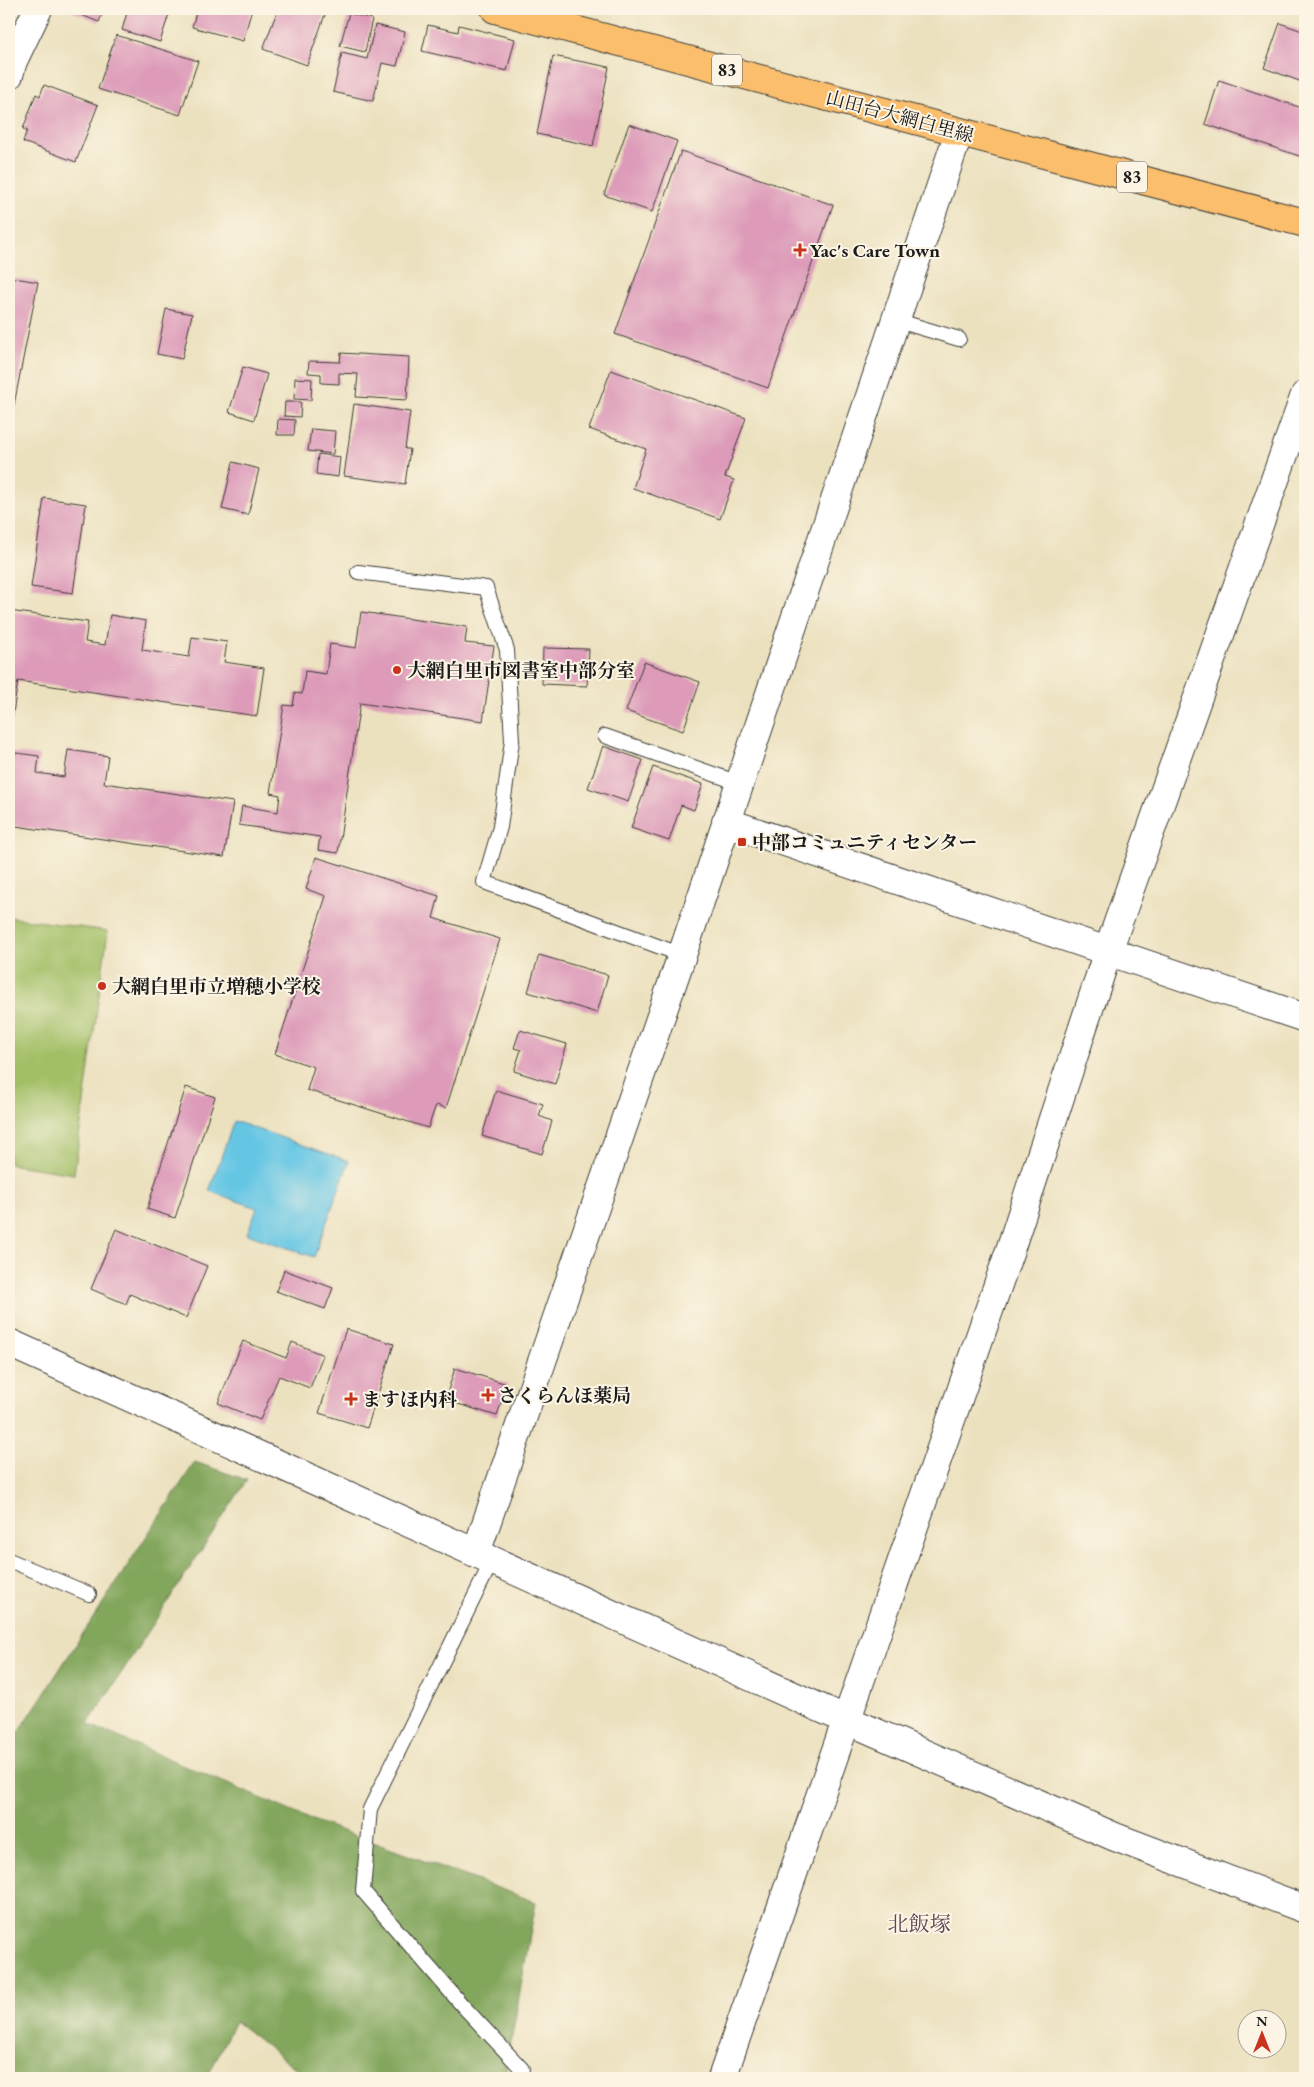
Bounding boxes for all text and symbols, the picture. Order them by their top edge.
road number: 83 [712,54,742,86]
street label: 山田台大網白里線 [823,85,977,148]
road number: 83 [1117,162,1147,192]
place label: Yac's Care Town [810,238,940,263]
marker: Yac's Care Town [794,244,806,256]
place label: 大網白里市図書室中部分室 [407,658,635,683]
marker: 大網白里市図書室中部分室 [391,664,403,676]
place label: 中部コミュニティセンター [752,830,977,855]
marker: 中部コミュニティセンター [736,836,748,848]
place label: 大網白里市立増穂小学校 [112,974,321,999]
marker: 大網白里市立増穂小学校 [96,980,108,992]
place label: さくらんほ薬局 [498,1383,631,1408]
place label: ますほ内科 [362,1387,457,1412]
marker: さくらんほ薬局 [482,1389,494,1401]
marker: ますほ内科 [344,1392,358,1406]
district label: 北飯塚 [888,1910,951,1937]
north arrow [1236,2010,1286,2060]
text: N [1256,2012,1268,2030]

